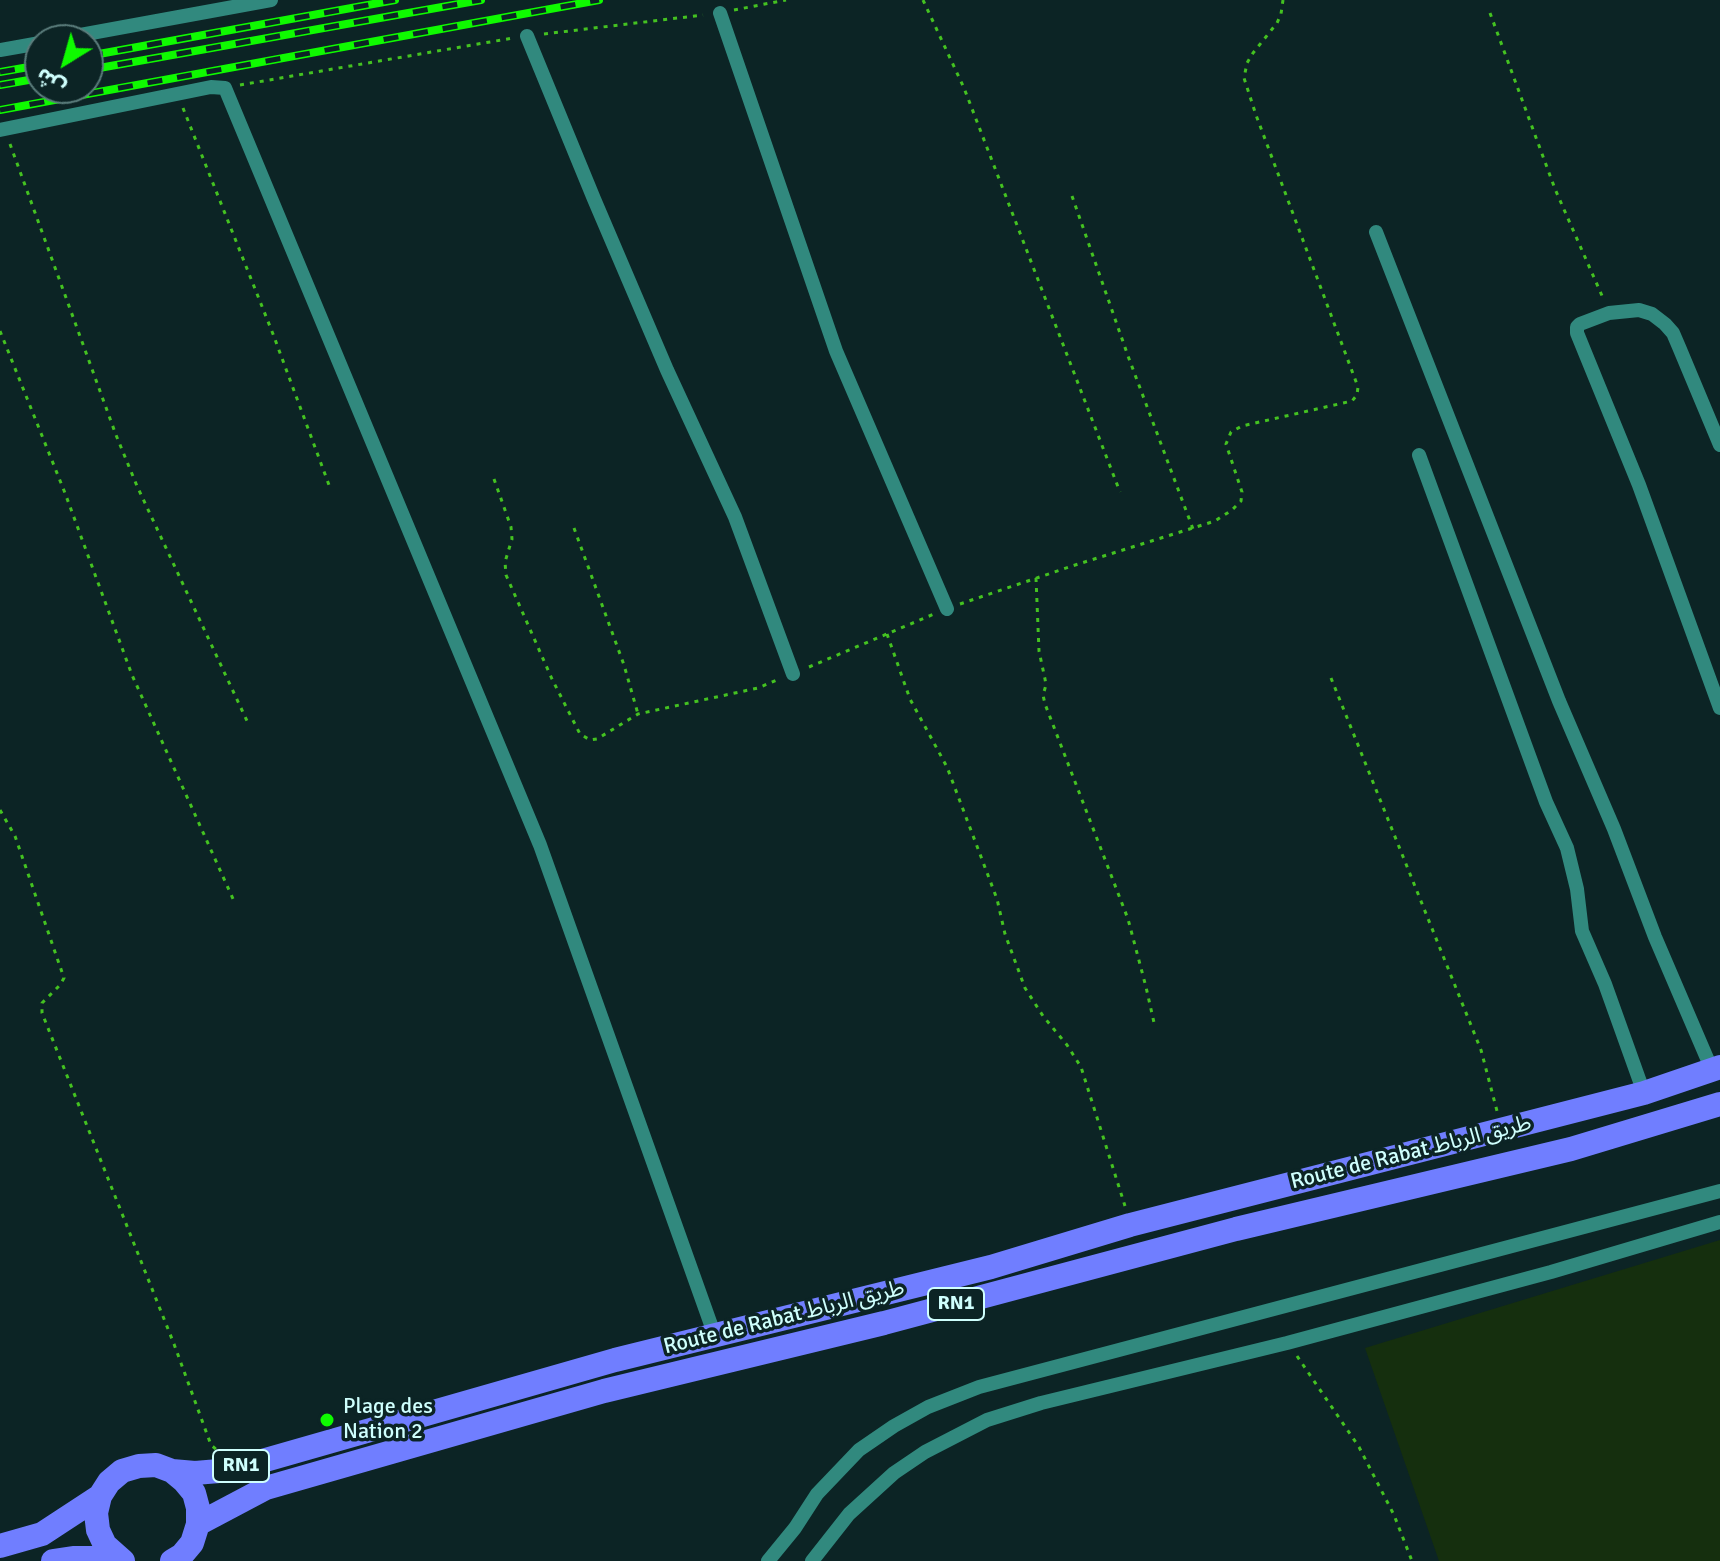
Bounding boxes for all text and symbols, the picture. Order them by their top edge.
north arrow [24,24,104,104]
text: ش [30,62,71,102]
street label: Route de Rabat طريق الرباط [1288,1110,1534,1196]
street label: Route de Rabat طريق الرباط [661,1275,907,1361]
road number: RN1 [928,1288,984,1320]
place label: Plage des Nation 2 [343,1394,433,1446]
marker: Plage des Nation 2 [318,1411,336,1429]
road number: RN1 [213,1450,269,1482]

